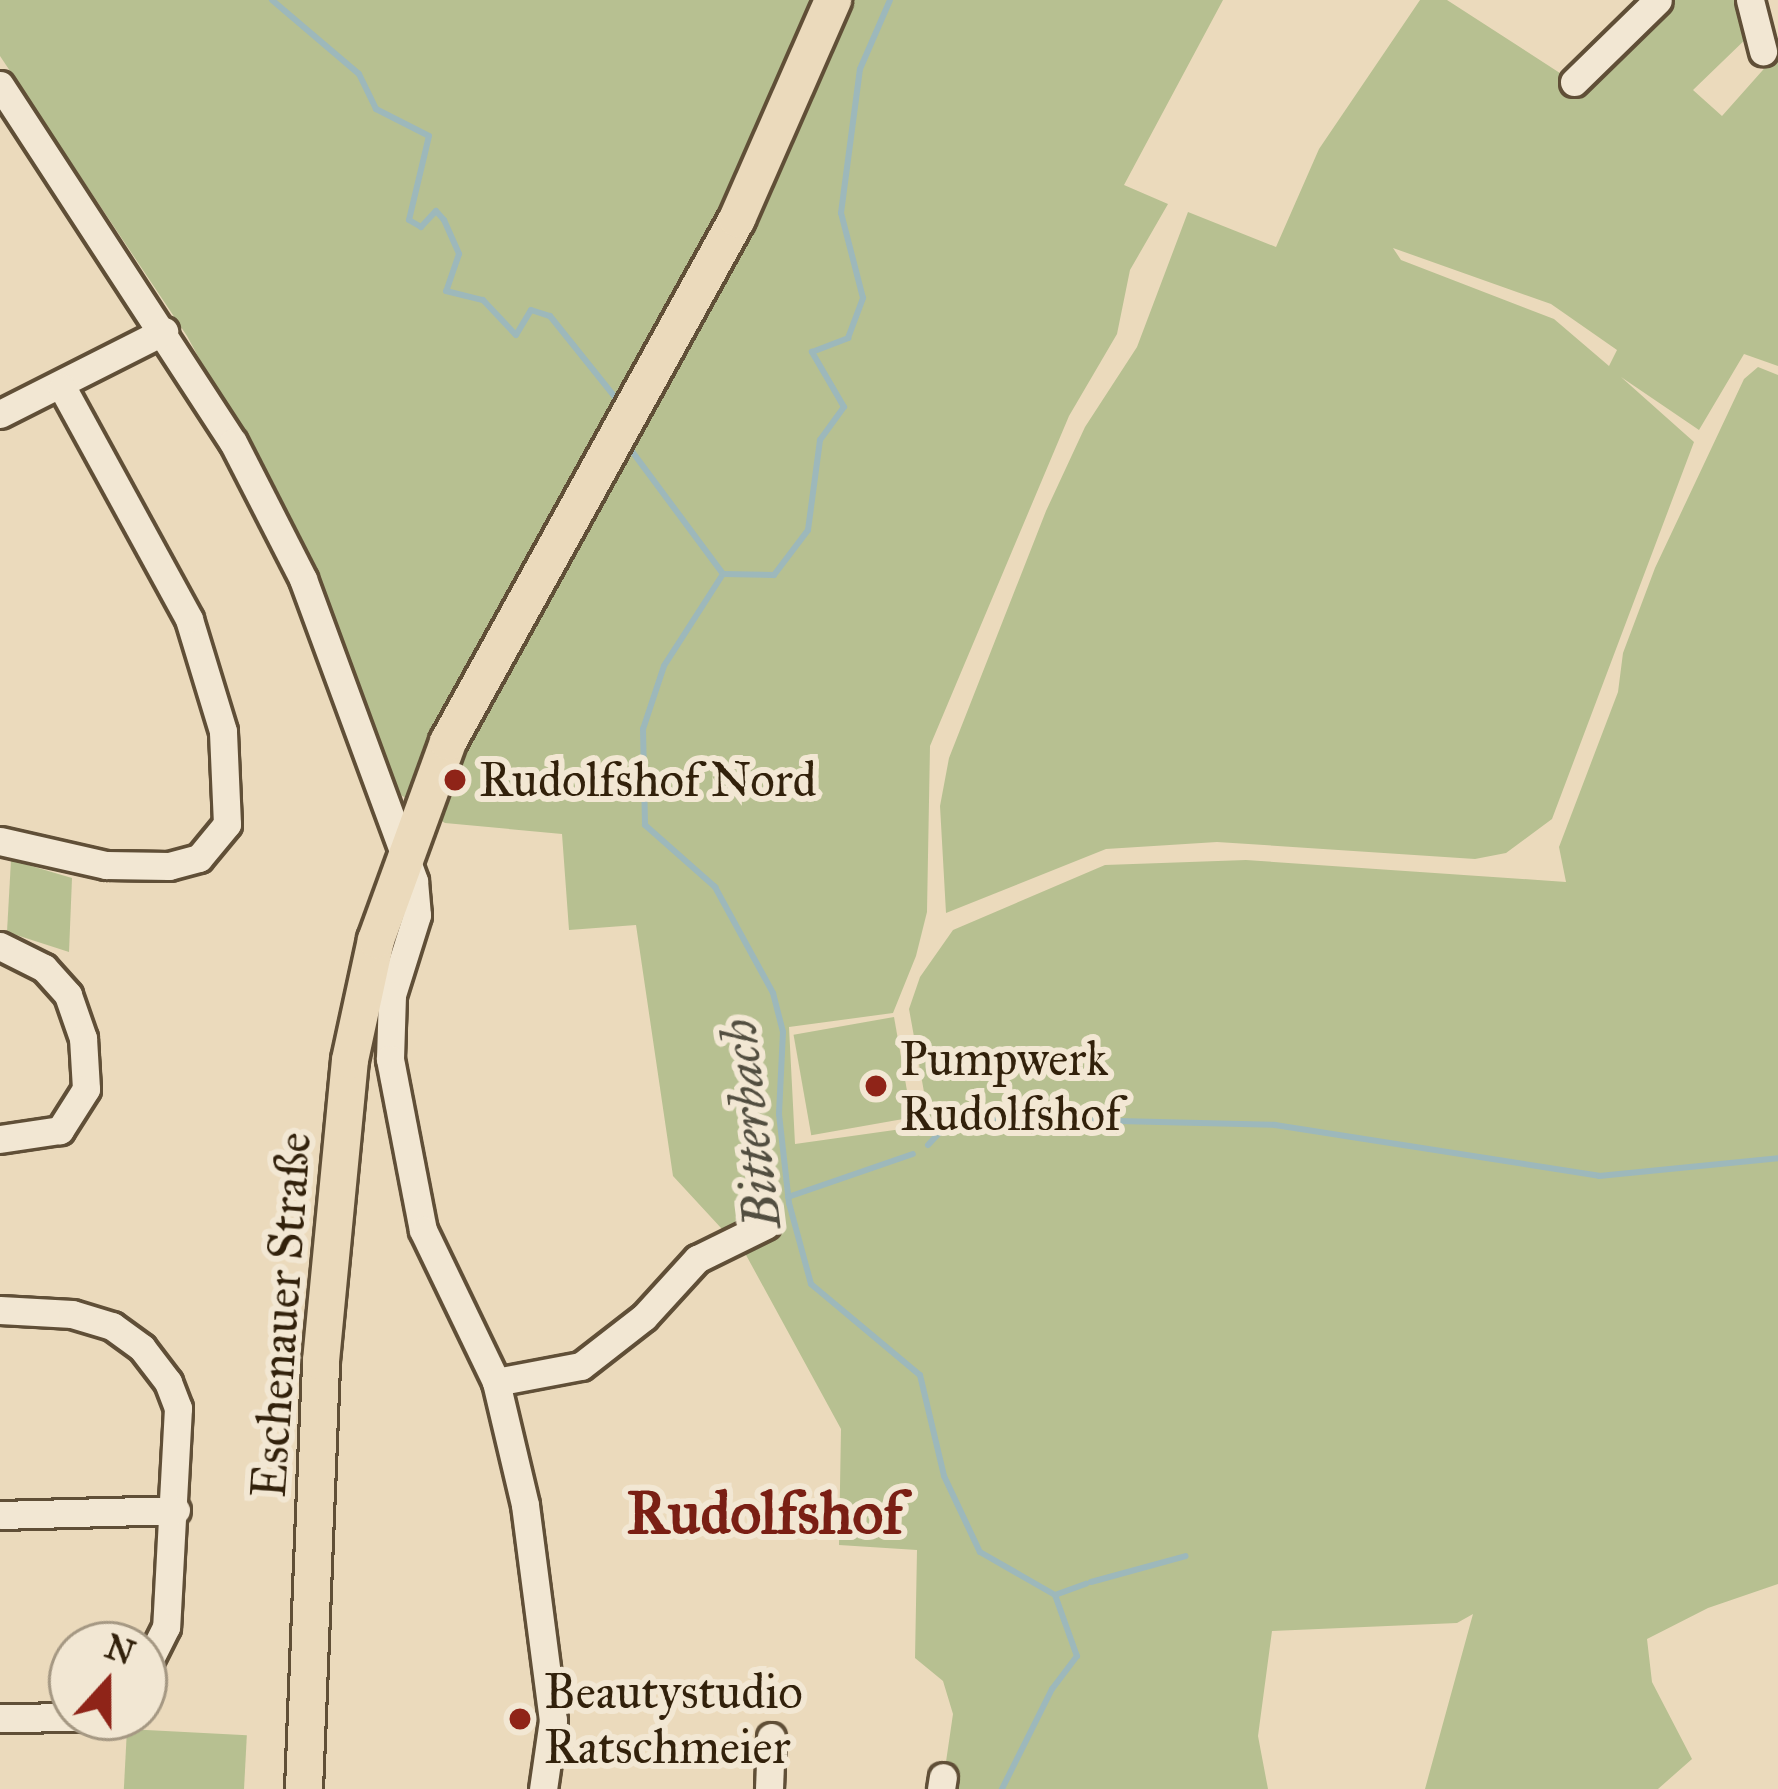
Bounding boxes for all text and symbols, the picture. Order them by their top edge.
place label: Rudolfshof Nord [479,751,817,809]
marker: Rudolfshof Nord [442,767,468,793]
water label: Bitterbach [708,1016,794,1232]
place label: Pumpwerk Rudolfshof [900,1029,1121,1142]
marker: Pumpwerk Rudolfshof [863,1073,889,1099]
street label: Eschenauer Straße [239,1130,323,1500]
district label: Rudolfshof [627,1476,903,1548]
north arrow [48,1621,168,1741]
text: N [100,1627,140,1674]
place label: Beautystudio Ratschmeier [544,1662,803,1775]
marker: Beautystudio Ratschmeier [507,1706,533,1732]

